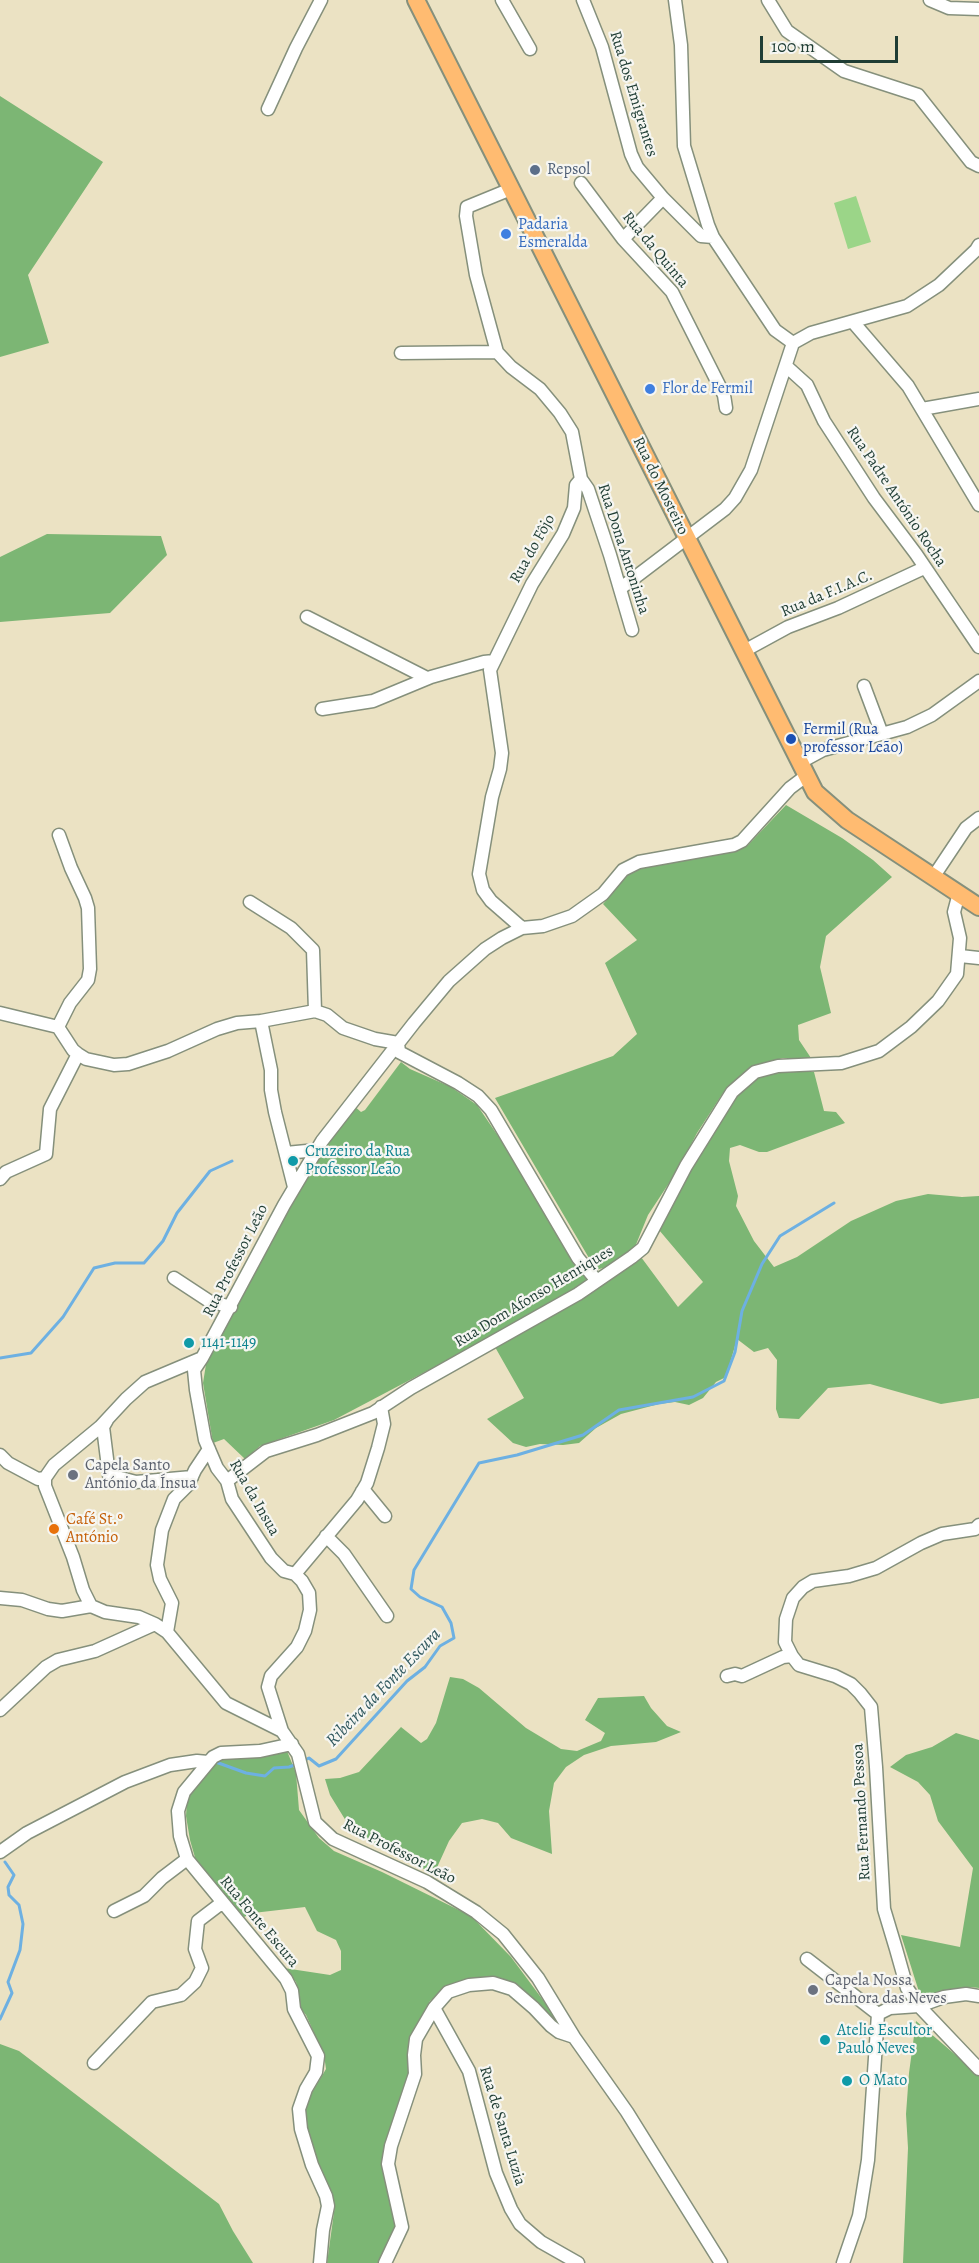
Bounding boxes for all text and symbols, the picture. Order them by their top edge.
scale bar [763,24,901,62]
street label: Rua dos Emigrantes [605,29,661,159]
text: 100 m [771,34,815,58]
place label: Repsol [547,160,590,180]
marker: Repsol [528,163,542,177]
street label: Rua da Quinta [618,208,692,292]
place label: Padaria Esmeralda [518,215,588,253]
marker: Padaria Esmeralda [499,227,513,241]
place label: Flor de Fermil [662,379,753,399]
marker: Flor de Fermil [643,382,657,396]
street label: Rua Padre António Rocha [842,423,950,571]
street label: Rua do Mosteiro [628,434,692,538]
street label: Rua Dona Antoninha [593,481,653,617]
street label: Rua do Fôjo [506,511,560,587]
street label: Rua da F.I.A.C. [778,566,876,622]
place label: Fermil (Rua professor Leão) [803,720,903,758]
marker: Fermil (Rua professor Leão) [784,732,798,746]
place label: Cruzeiro da Rua Professor Leão [305,1142,410,1180]
marker: Cruzeiro da Rua Professor Leão [286,1154,300,1168]
street label: Rua Professor Leão [199,1201,273,1321]
street label: Rua Dom Afonso Henriques [451,1242,617,1352]
place label: 1141-1149 [201,1333,256,1353]
marker: 1141-1149 [182,1336,196,1350]
place label: Capela Santo António da Ínsua [85,1456,197,1494]
street label: Rua da Insua [225,1457,283,1539]
marker: Capela Santo António da Ínsua [66,1468,80,1482]
place label: Café St.º António [66,1510,123,1548]
marker: Café St.º António [47,1522,61,1536]
water label: Ribeira da Fonte Escura [322,1624,446,1752]
street label: Rua Fernando Pessoa [849,1743,875,1881]
street label: Rua Professor Leão [339,1815,459,1889]
street label: Rua Fonte Escura [215,1872,303,1972]
place label: Capela Nossa Senhora das Neves [825,1971,947,2009]
marker: Capela Nossa Senhora das Neves [806,1983,820,1997]
place label: Atelie Escultor Paulo Neves [837,2021,932,2059]
marker: Atelie Escultor Paulo Neves [818,2033,832,2047]
street label: Rua de Santa Luzia [475,2064,529,2188]
place label: O Mato [859,2071,907,2091]
marker: O Mato [840,2074,854,2088]

